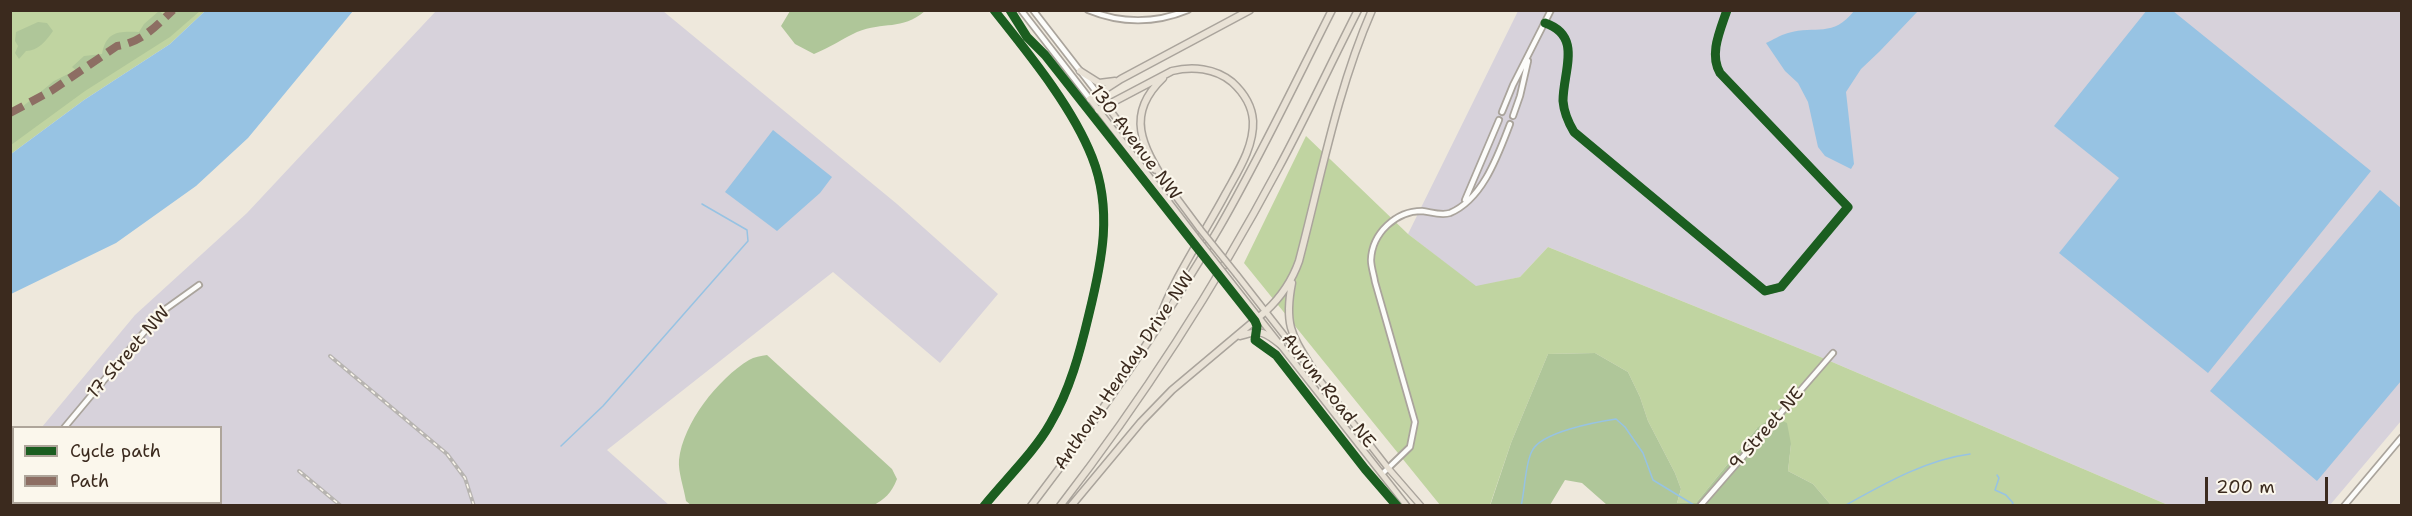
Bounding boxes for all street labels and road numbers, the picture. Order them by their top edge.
street label: 130 Avenue NW [1085,81,1185,205]
street label: Anthony Henday Drive NW [1050,268,1200,474]
street label: 17 Street NW [83,302,175,404]
street label: Aurum Road NE [1277,329,1379,453]
street label: 9 Street NE [1725,383,1809,475]

